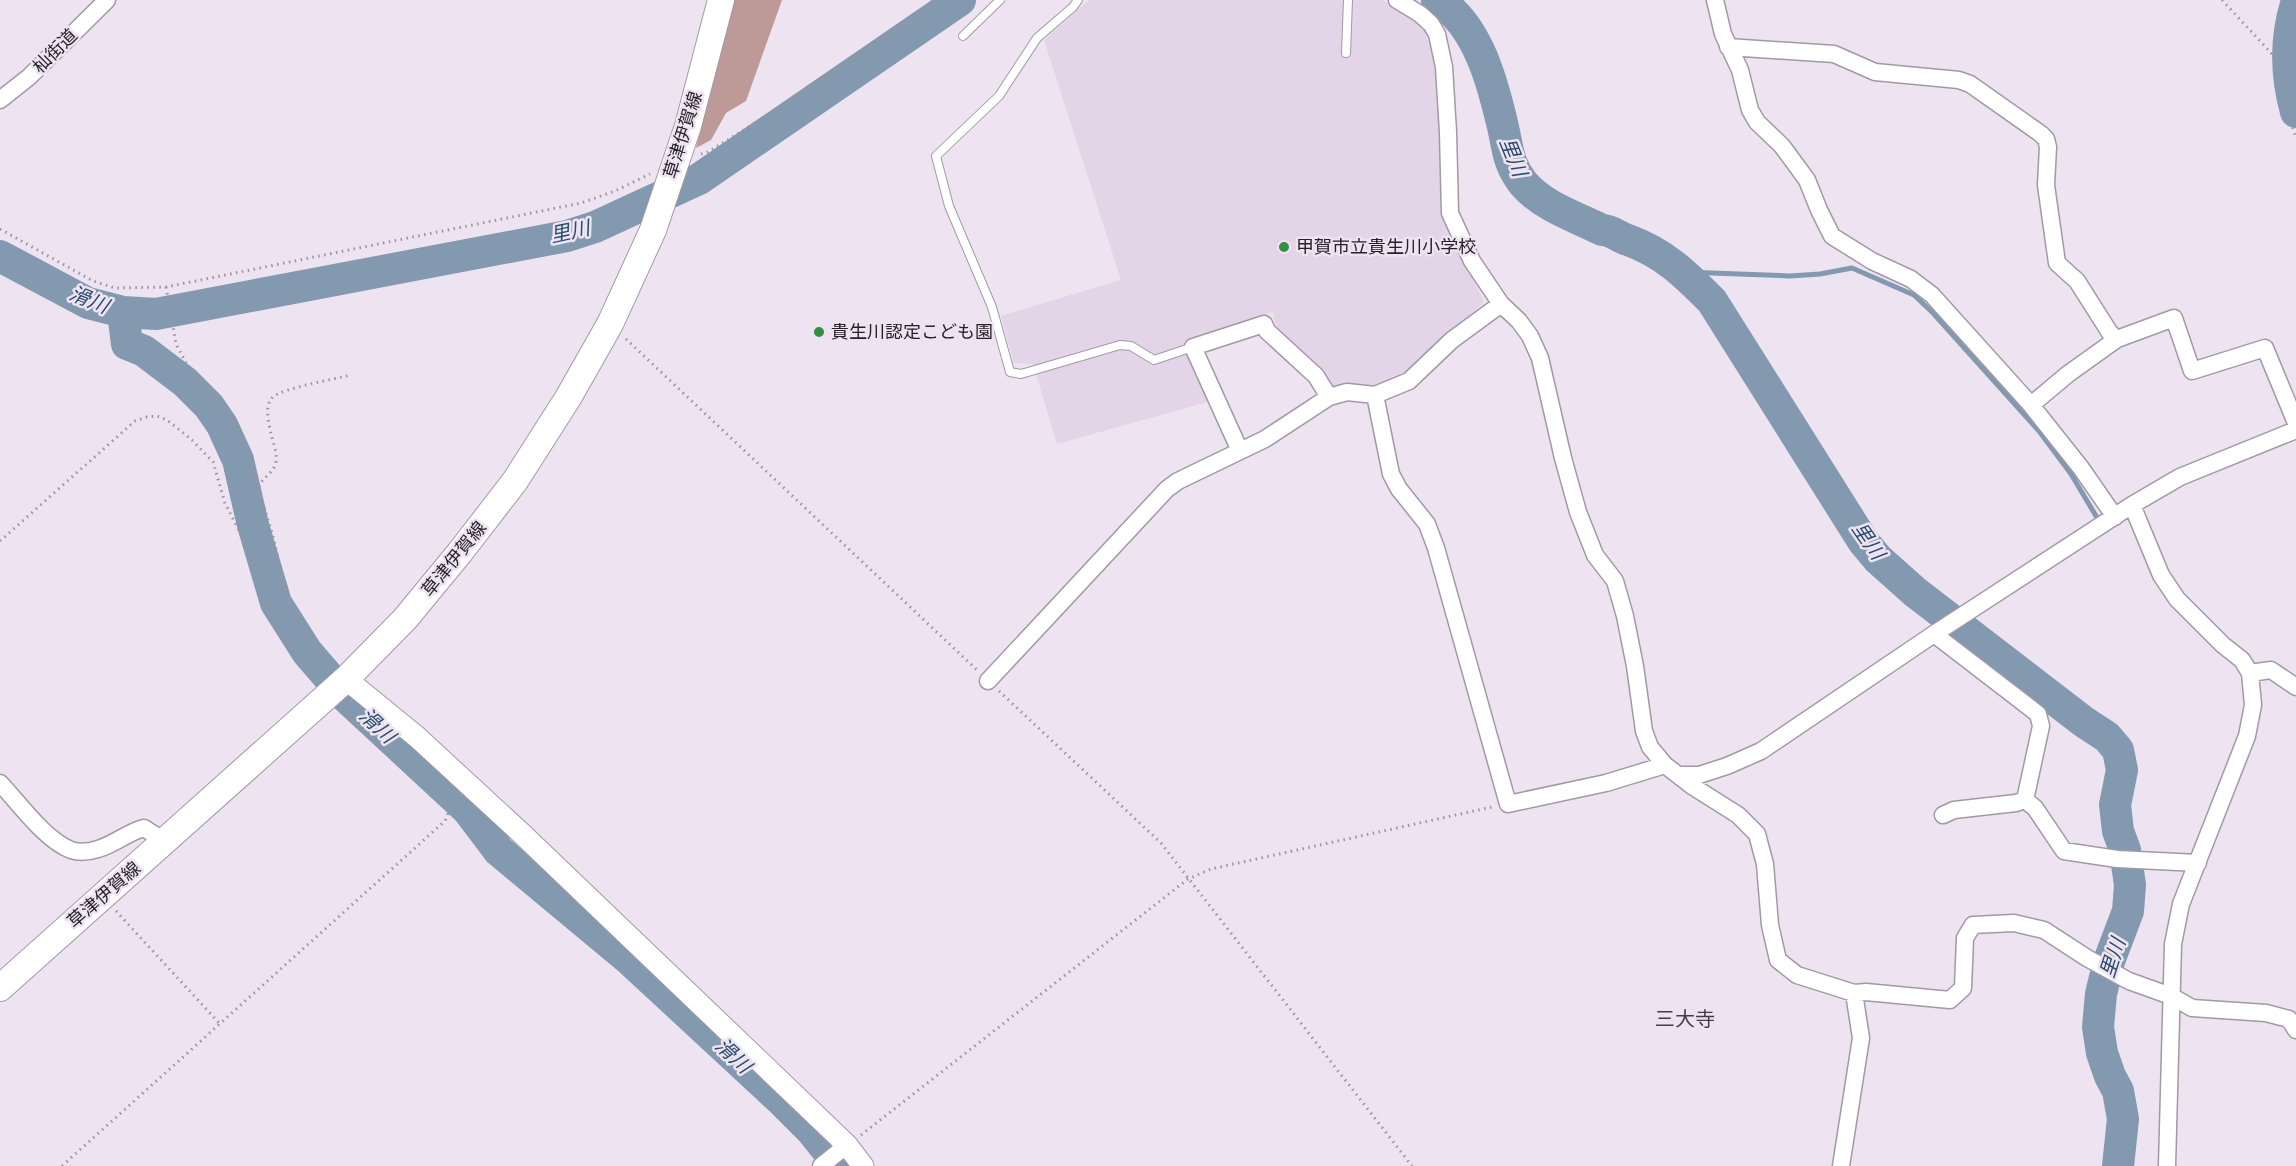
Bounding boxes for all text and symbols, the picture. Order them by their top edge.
street label: 杣街道 [28,24,82,78]
street label: 草津伊賀線 [659,89,707,181]
water label: 里川 [1495,134,1532,182]
water label: 里川 [548,216,594,247]
place label: 甲賀市立貴生川小学校 [1296,236,1476,258]
marker: 甲賀市立貴生川小学校 [1277,240,1291,254]
water label: 滑川 [66,282,114,319]
place label: 貴生川認定こども園 [831,321,993,343]
marker: 貴生川認定こども園 [812,325,826,339]
street label: 草津伊賀線 [417,517,491,601]
water label: 里川 [1847,518,1890,566]
water label: 滑川 [355,704,401,749]
street label: 草津伊賀線 [63,857,145,933]
water label: 里川 [2096,934,2131,981]
district label: 三大寺 [1655,1008,1715,1031]
water label: 滑川 [711,1034,757,1079]

